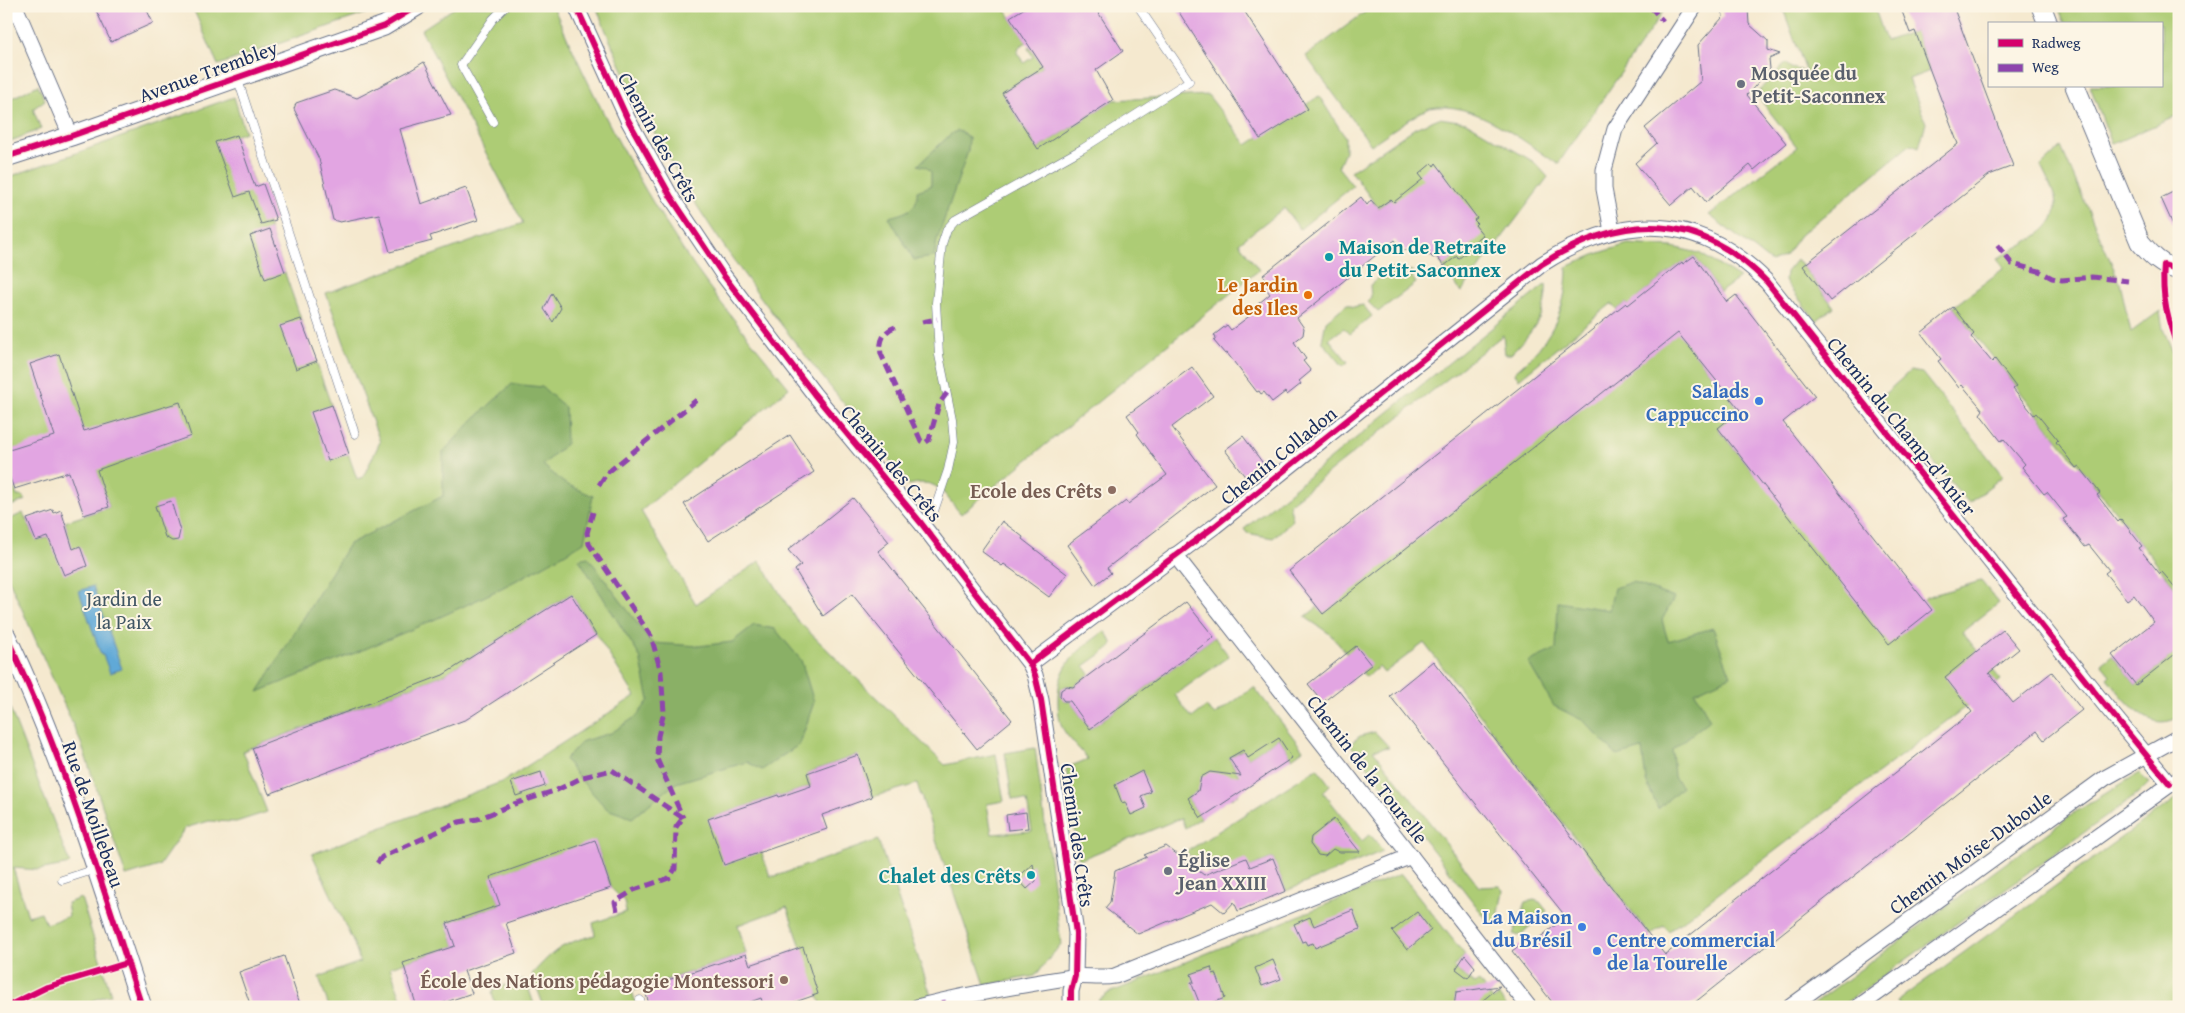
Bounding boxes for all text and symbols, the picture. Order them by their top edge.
legend [1988,22,2162,88]
street label: Avenue Trembley [134,32,282,110]
text: Radweg [2032,32,2081,53]
text: Weg [2032,56,2059,77]
place label: Mosquée du Petit-Saconnex [1751,58,1886,110]
street label: Chemin des Crêts [611,67,707,207]
marker: Mosquée du Petit-Saconnex [1735,78,1747,90]
place label: Maison de Retraite du Petit-Saconnex [1339,232,1507,284]
marker: Maison de Retraite du Petit-Saconnex [1323,251,1335,263]
place label: Le Jardin des Iles [1218,270,1298,322]
marker: Le Jardin des Iles [1302,289,1314,301]
street label: Chemin du Champ-d'Anier [1821,330,1983,522]
place label: Salads Cappuccino [1646,376,1749,428]
marker: Salads Cappuccino [1753,395,1765,407]
street label: Chemin des Crêts [834,398,950,528]
street label: Chemin Colladon [1213,399,1343,511]
place label: Ecole des Crêts [970,476,1102,505]
marker: Ecole des Crêts [1106,484,1118,496]
park label: Jardin de la Paix [83,584,162,636]
street label: Chemin de la Tourelle [1300,688,1436,850]
street label: Rue de Moillebeau [55,737,133,891]
street label: Chemin des Crêts [1054,761,1102,909]
street label: Chemin Moïse-Duboule [1883,783,2057,921]
place label: Église Jean XXIII [1175,845,1267,897]
place label: Chalet des Crêts [879,861,1021,890]
marker: Église Jean XXIII [1162,865,1174,877]
marker: Chalet des Crêts [1025,869,1037,881]
place label: La Maison du Brésil [1482,902,1572,954]
marker: La Maison du Brésil [1576,921,1588,933]
place label: Centre commercial de la Tourelle [1607,925,1775,977]
marker: Centre commercial de la Tourelle [1591,945,1603,957]
place label: École des Nations pédagogie Montessori [420,966,774,995]
marker: École des Nations pédagogie Montessori [778,974,790,986]

